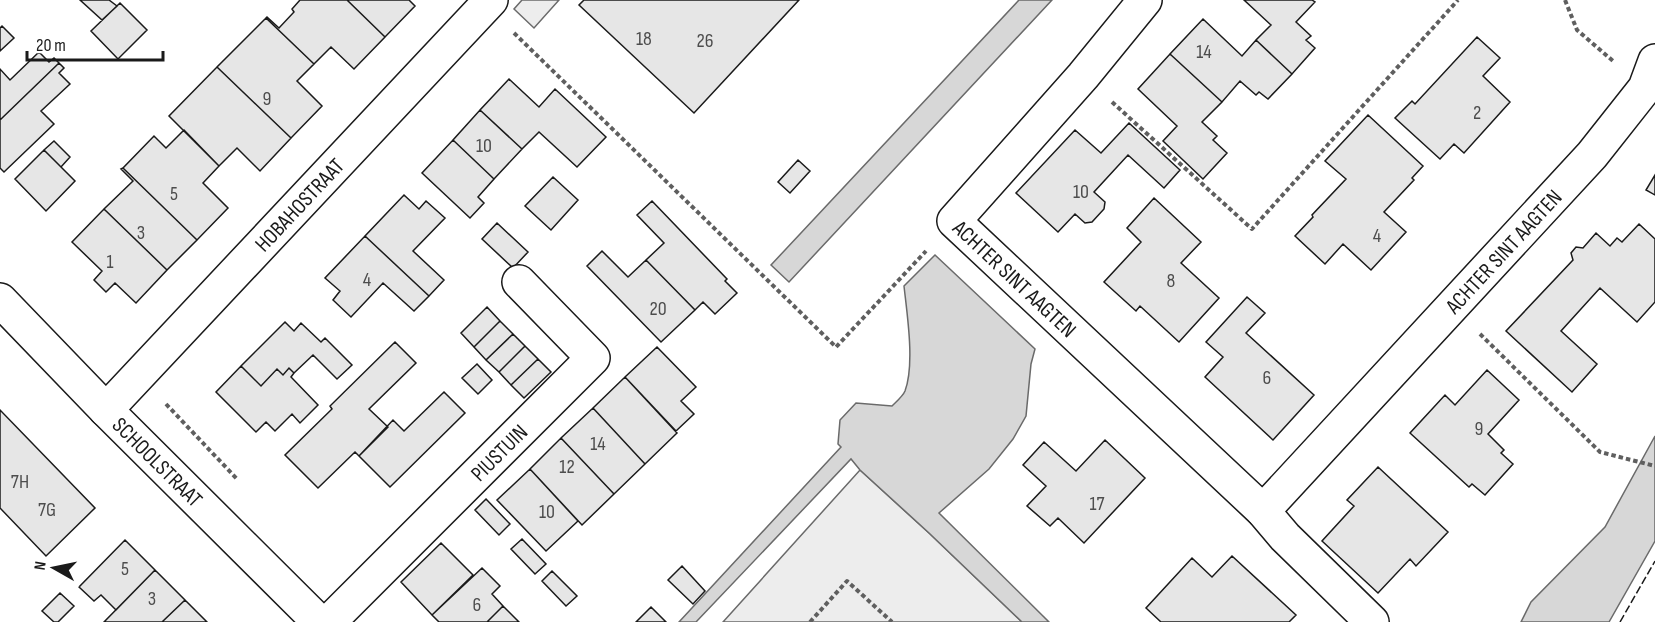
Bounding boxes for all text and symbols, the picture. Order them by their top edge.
scale bar [27,24,164,62]
house number: 18 [636,27,652,51]
house number: 26 [697,29,714,53]
text: 20 m [36,35,66,56]
house number: 14 [1196,40,1212,64]
house number: 9 [263,87,271,111]
house number: 2 [1473,101,1481,125]
house number: 10 [476,134,492,158]
street label: HOBAHOSTRAAT [250,153,351,258]
house number: 10 [1073,180,1089,204]
house number: 5 [170,182,178,206]
street label: ACHTER SINT AAGTEN [1440,184,1568,320]
street label: ACHTER SINT AAGTEN [946,214,1081,344]
house number: 3 [137,221,145,245]
house number: 4 [1373,224,1381,248]
house number: 1 [107,250,114,274]
house number: 4 [363,268,371,292]
house number: 8 [1167,269,1175,293]
house number: 20 [649,297,667,321]
house number: 6 [1263,366,1271,390]
street label: SCHOOLSTRAAT [106,412,208,513]
house number: 9 [1475,417,1483,441]
street label: PIUSTUIN [466,419,534,487]
house number: 14 [590,432,606,456]
house number: 12 [559,455,575,479]
house number: 7H [11,470,29,494]
house number: 17 [1090,492,1104,516]
house number: 7G [38,498,56,522]
house number: 10 [539,500,555,524]
north arrow [24,538,84,598]
house number: 5 [121,557,129,581]
text: N [31,560,51,572]
house number: 3 [148,587,156,611]
house number: 6 [473,593,481,617]

